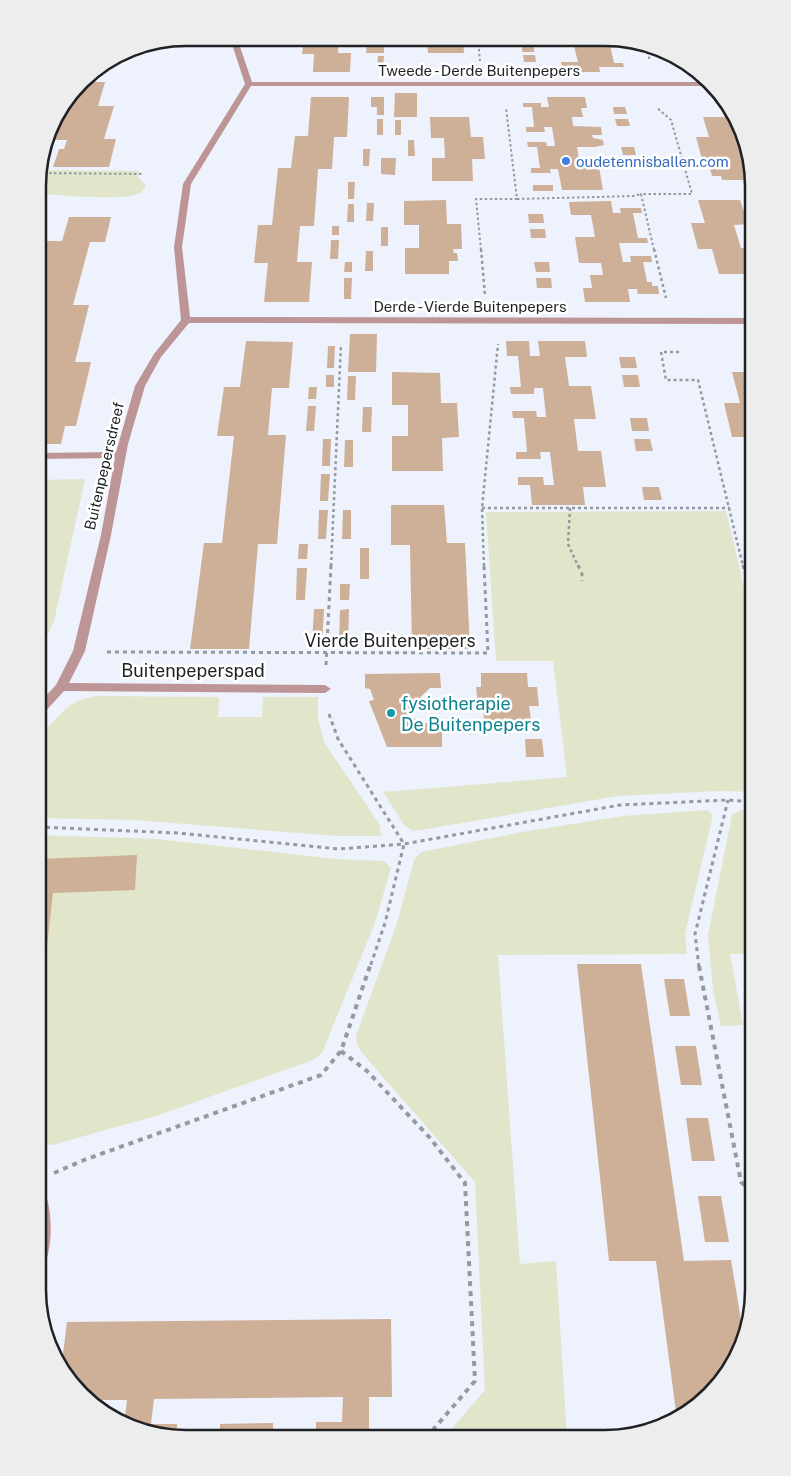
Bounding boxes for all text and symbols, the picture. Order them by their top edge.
street label: Tweede - Derde Buitenpepers [378,62,580,79]
place label: oudetennisballen.com [576,153,729,170]
marker: oudetennisballen.com [560,155,572,167]
street label: Derde - Vierde Buitenpepers [373,298,567,315]
street label: Buitenpepersdreef [81,400,127,532]
street label: Vierde Buitenpepers [304,630,476,651]
street label: Buitenpeperspad [121,660,265,681]
place label: fysiotherapie De Buitenpepers [401,693,540,735]
marker: fysiotherapie De Buitenpepers [385,707,397,719]

